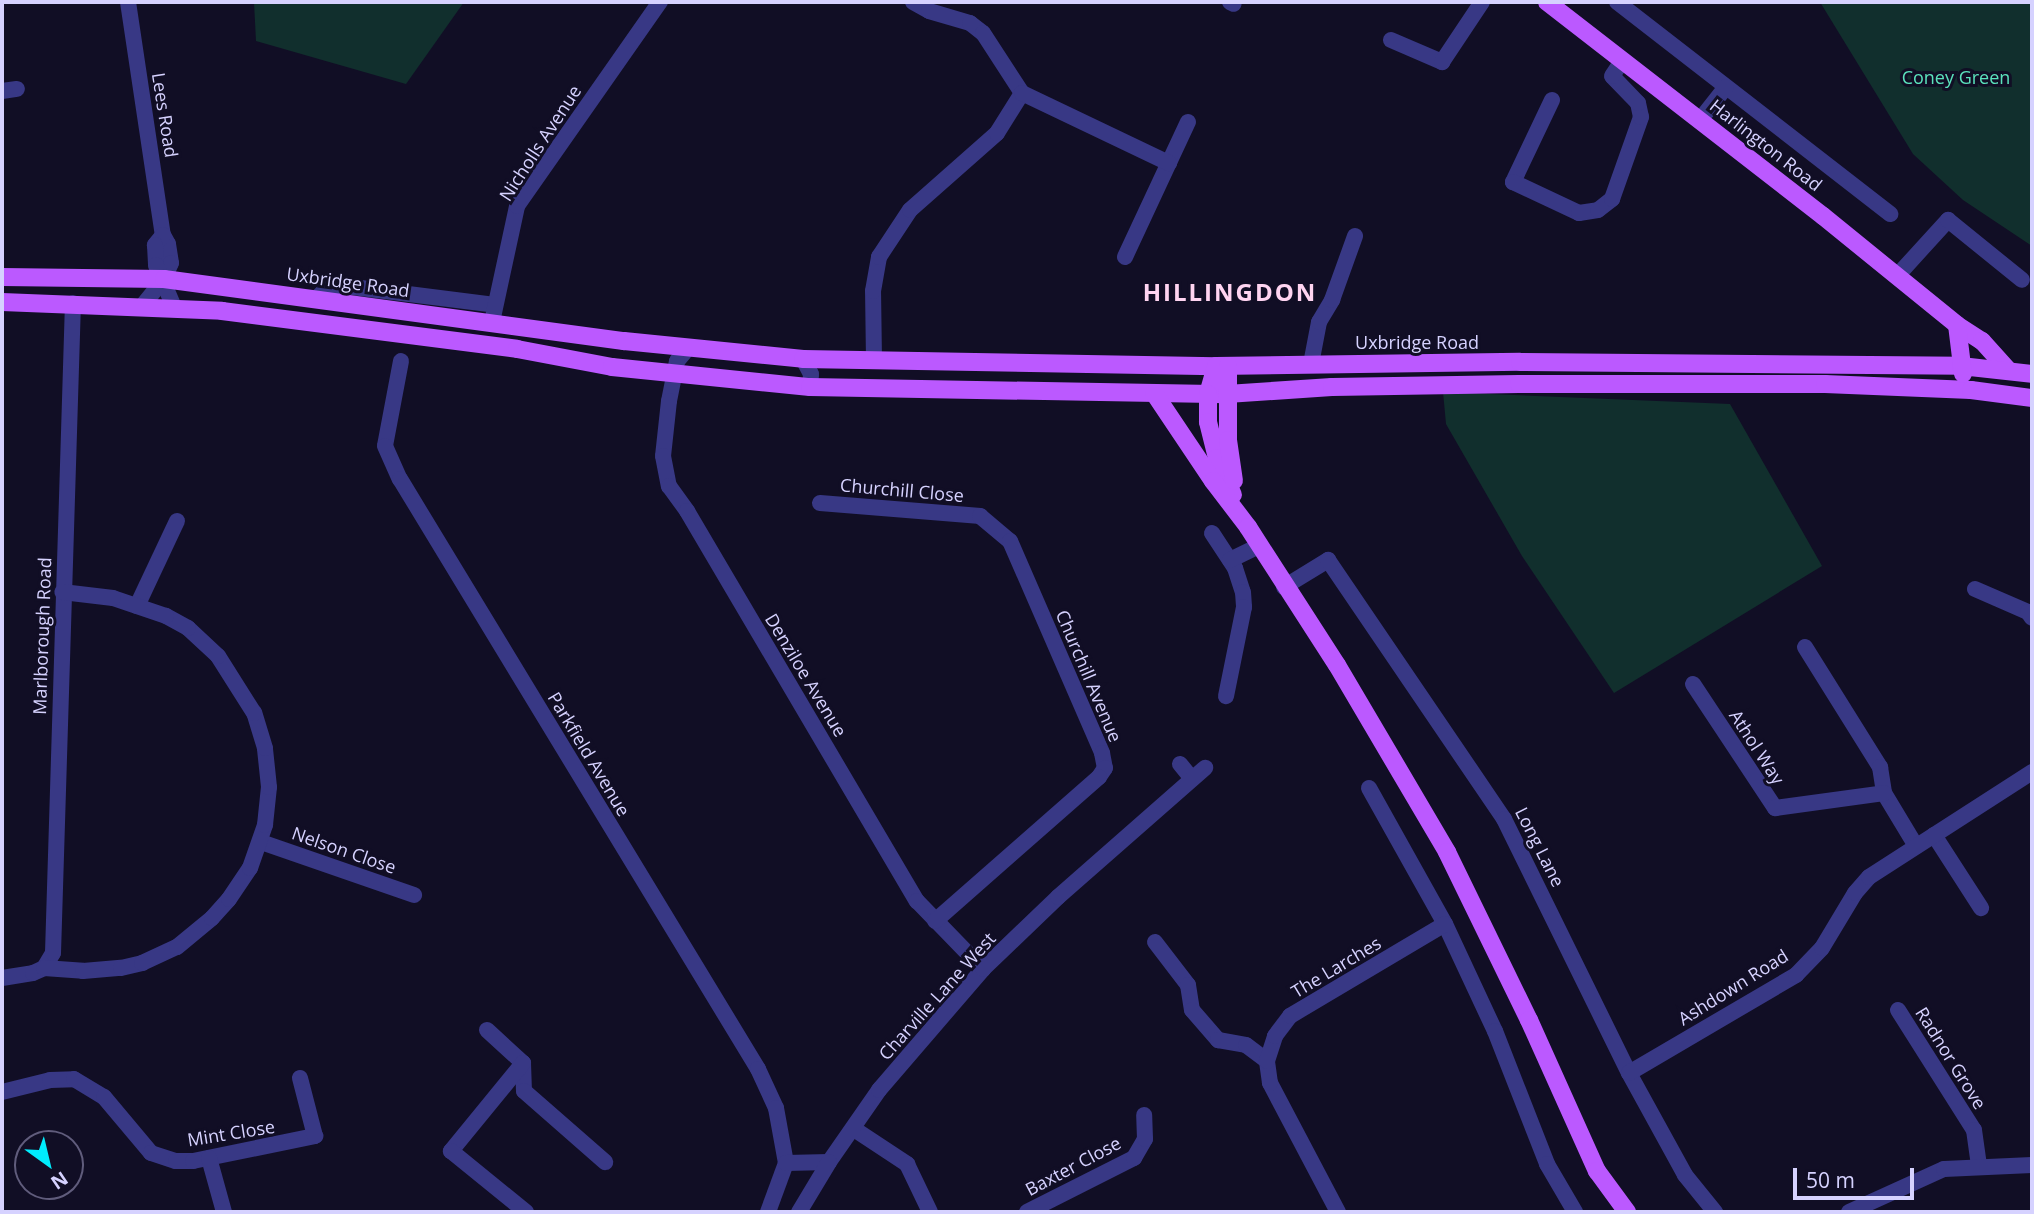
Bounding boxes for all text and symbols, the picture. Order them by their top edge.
park label: Coney Green [1902,66,2010,88]
street label: Lees Road [148,71,182,159]
street label: Nicholls Avenue [495,81,585,205]
street label: Harlington Road [1706,94,1826,196]
street label: Uxbridge Road [285,263,411,301]
district label: HILLINGDON [1144,278,1316,306]
street label: Uxbridge Road [1355,331,1479,353]
street label: Churchill Close [839,474,965,506]
street label: Marlborough Road [28,557,56,715]
street label: Churchill Avenue [1051,607,1127,745]
street label: Denziloe Avenue [761,609,851,741]
street label: Parkfield Avenue [543,688,635,820]
street label: Athol Way [1725,706,1789,788]
street label: Long Lane [1511,804,1569,890]
street label: Nelson Close [289,822,399,878]
street label: Charville Lane West [874,928,1000,1064]
street label: The Larches [1287,932,1385,1002]
street label: Ashdown Road [1674,945,1792,1029]
street label: Radnor Grove [1911,1003,1991,1113]
street label: Mint Close [186,1115,276,1151]
north arrow [14,1130,84,1200]
street label: Baxter Close [1022,1132,1124,1200]
scale bar [1796,1154,1917,1198]
text: N [46,1166,73,1196]
text: 50 m [1806,1166,1855,1194]

